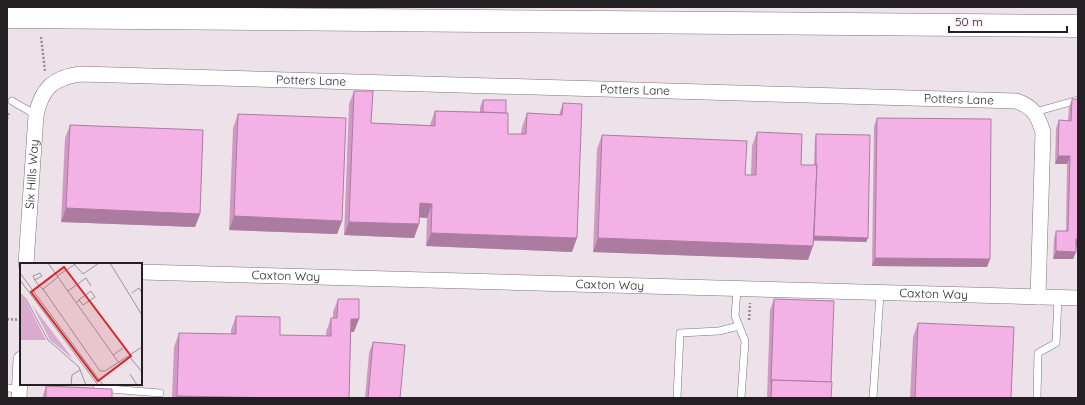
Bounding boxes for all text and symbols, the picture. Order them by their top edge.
scale bar [949,8,1067,34]
text: 50 m [955,14,983,29]
street label: Potters Lane [276,72,347,89]
street label: Potters Lane [600,81,670,98]
street label: Potters Lane [924,90,994,107]
street label: Six Hills Way [22,139,41,209]
inset map [20,263,142,385]
street label: Caxton Way [251,267,320,284]
street label: Caxton Way [575,276,644,293]
street label: Caxton Way [899,285,968,302]

